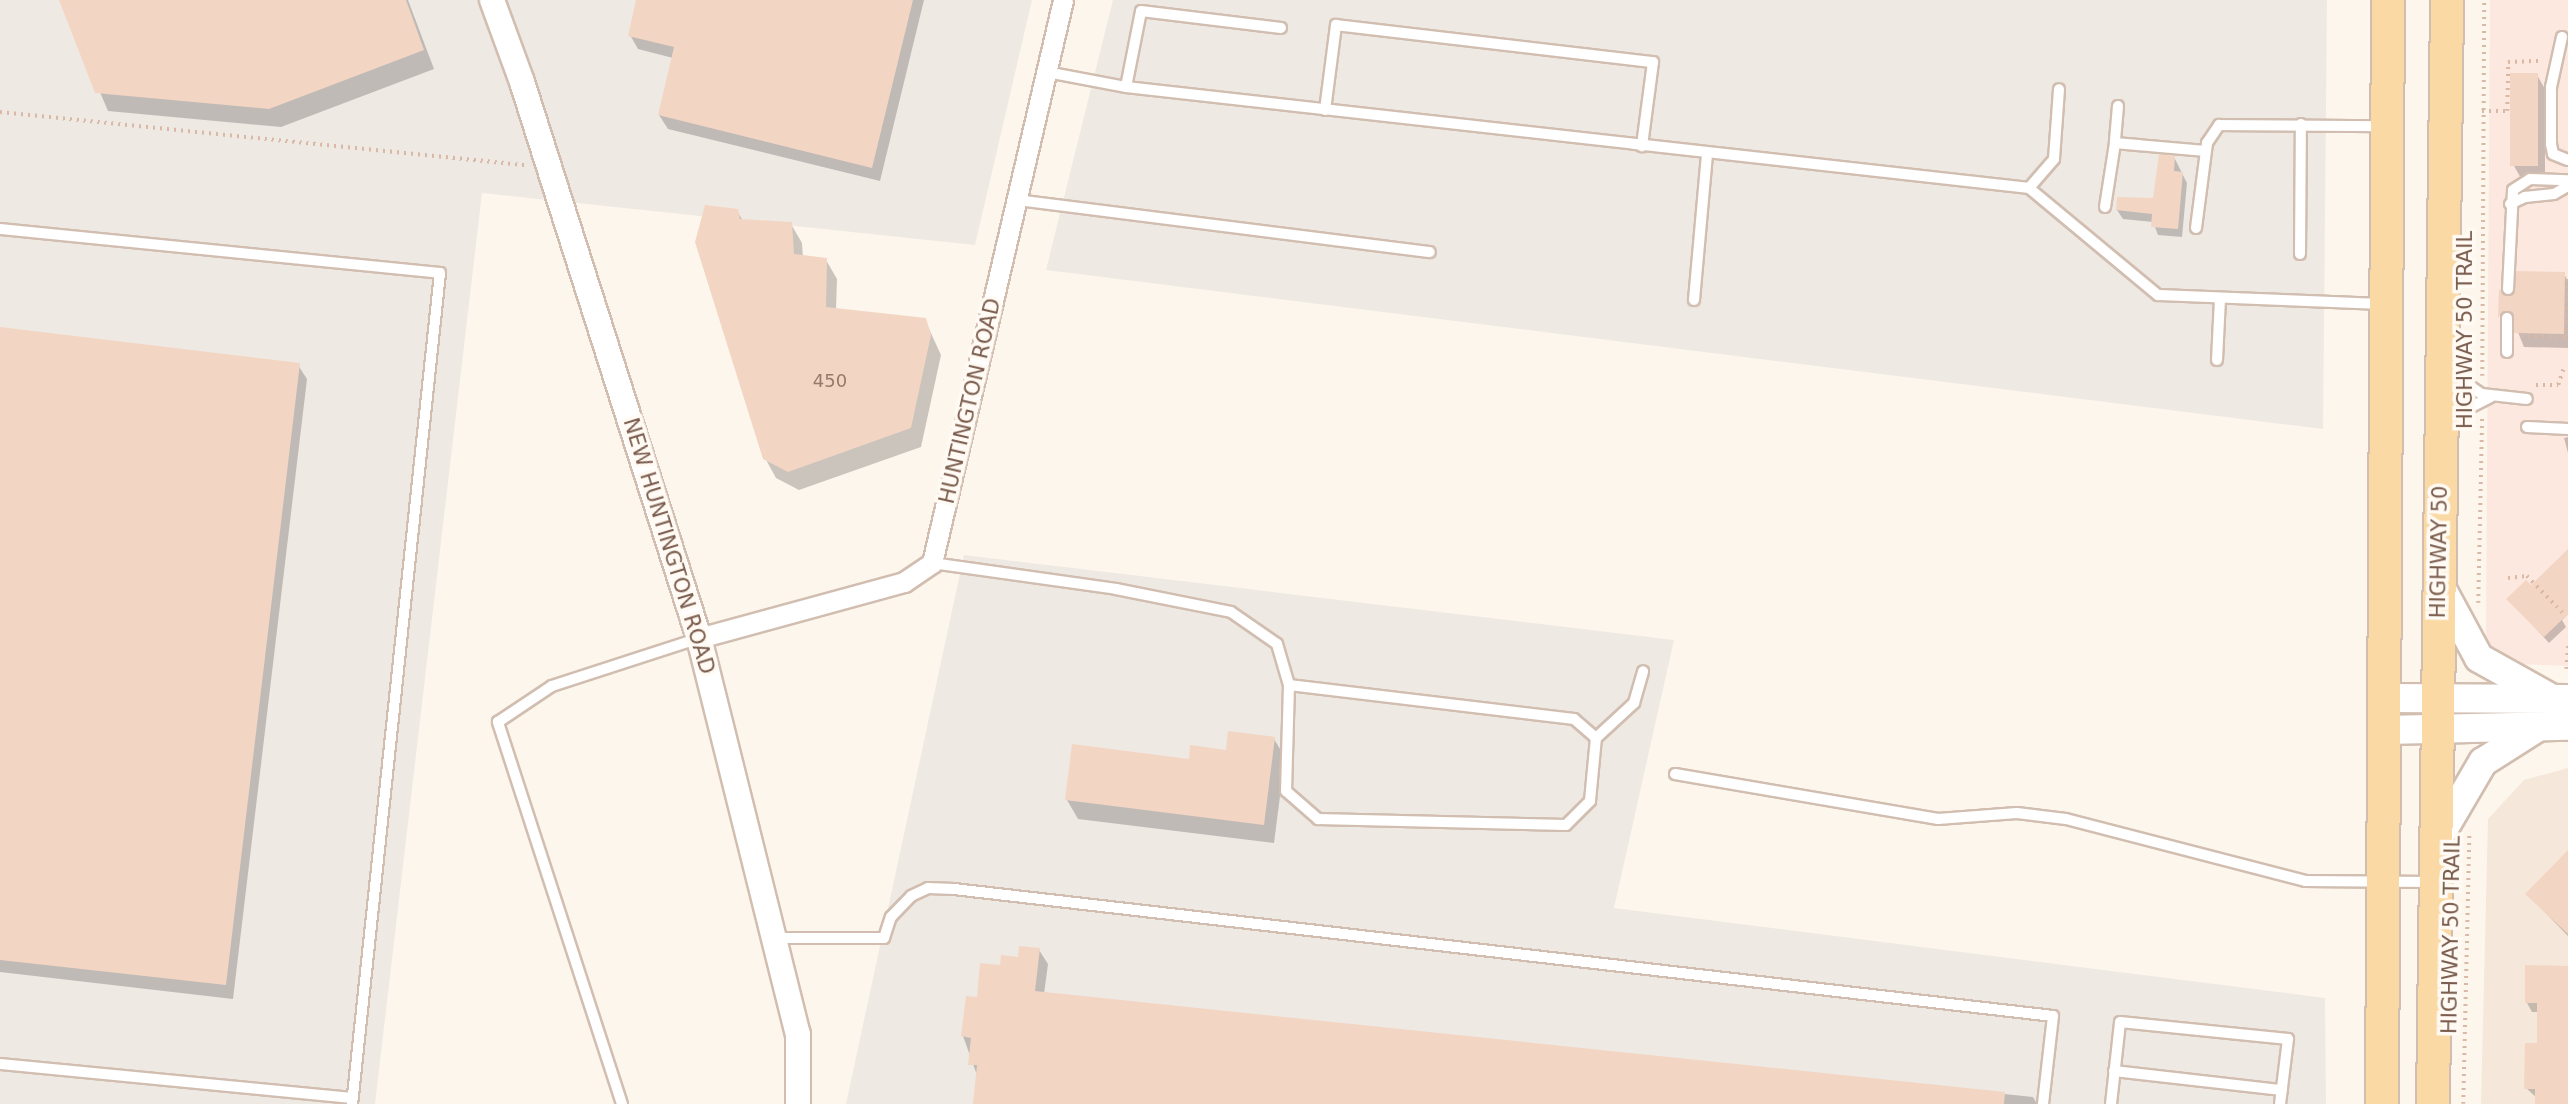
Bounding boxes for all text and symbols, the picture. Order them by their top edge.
street label: HIGHWAY 50 TRAIL [2452,231,2478,429]
street label: HUNTINGTON ROAD [934,296,1006,506]
house number: 450 [813,370,847,392]
street label: NEW HUNTINGTON ROAD [618,415,720,677]
street label: HIGHWAY 50 [2425,485,2453,619]
street label: HIGHWAY 50 TRAIL [2437,836,2465,1034]

